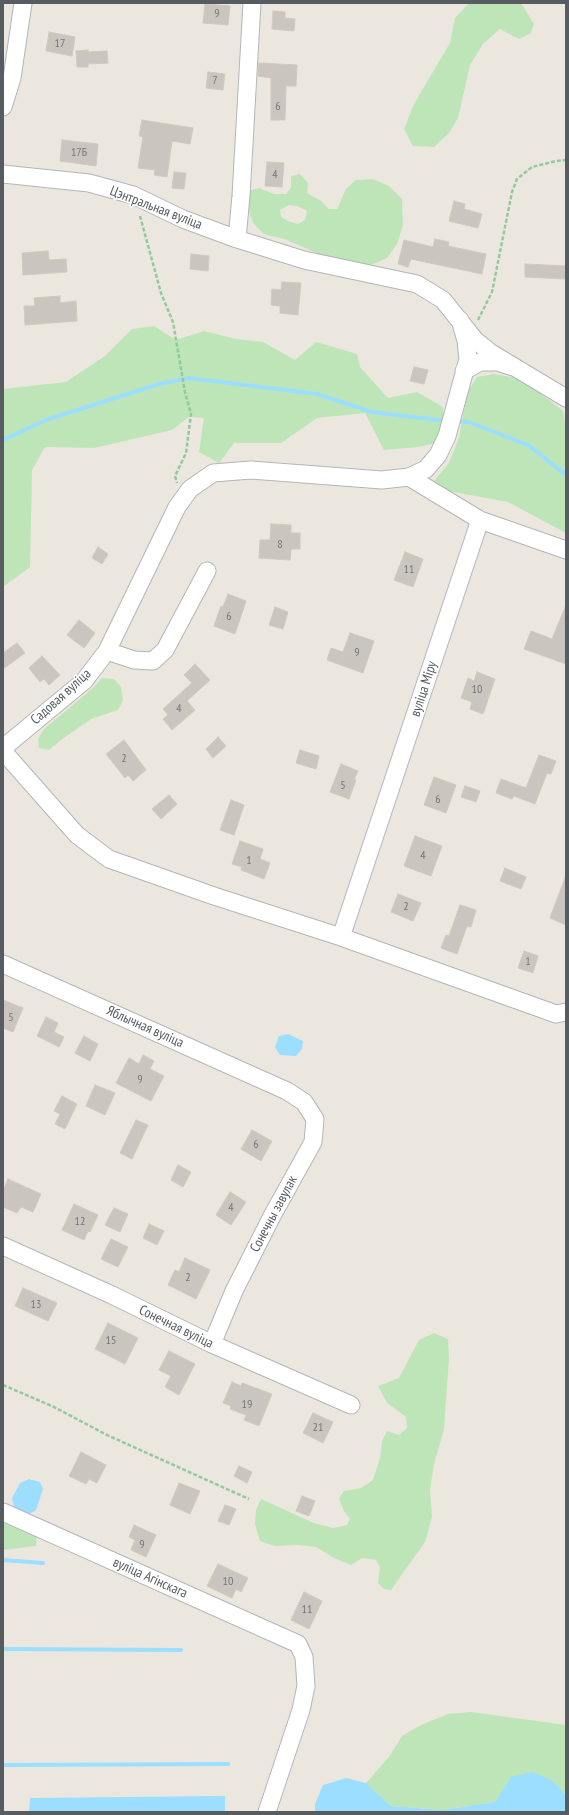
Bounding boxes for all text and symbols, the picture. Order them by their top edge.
house number: 9 [214,7,220,21]
house number: 17 [55,37,65,51]
house number: 7 [212,74,218,88]
house number: 6 [275,100,281,114]
house number: 17Б [71,146,87,160]
house number: 4 [272,168,278,182]
street label: Цэнтральная вуліца [107,183,205,233]
house number: 8 [277,538,283,552]
house number: 11 [404,563,414,577]
house number: 6 [226,610,232,624]
house number: 9 [354,646,360,660]
street label: вуліца Міру [407,659,441,719]
street label: Садовая вуліца [27,666,95,728]
house number: 10 [472,683,482,697]
house number: 4 [176,702,182,716]
house number: 2 [121,752,127,766]
house number: 5 [340,779,346,793]
house number: 6 [435,793,441,807]
house number: 4 [420,849,426,863]
house number: 1 [246,854,252,868]
house number: 2 [403,900,409,914]
house number: 1 [525,955,531,969]
street label: Яблычная вуліца [104,1003,186,1051]
house number: 5 [8,1011,14,1025]
house number: 9 [137,1073,143,1087]
house number: 6 [253,1138,259,1152]
street label: Сонечны завулак [247,1173,301,1255]
house number: 4 [228,1201,234,1215]
house number: 12 [75,1215,85,1229]
house number: 2 [185,1271,191,1285]
house number: 13 [31,1298,41,1312]
street label: Сонечная вуліца [136,1302,216,1352]
house number: 15 [106,1334,116,1348]
house number: 19 [242,1398,252,1412]
house number: 21 [313,1421,323,1435]
house number: 9 [139,1538,145,1552]
street label: вуліца Агінскага [110,1554,190,1602]
house number: 10 [223,1575,233,1589]
house number: 11 [302,1603,312,1617]

